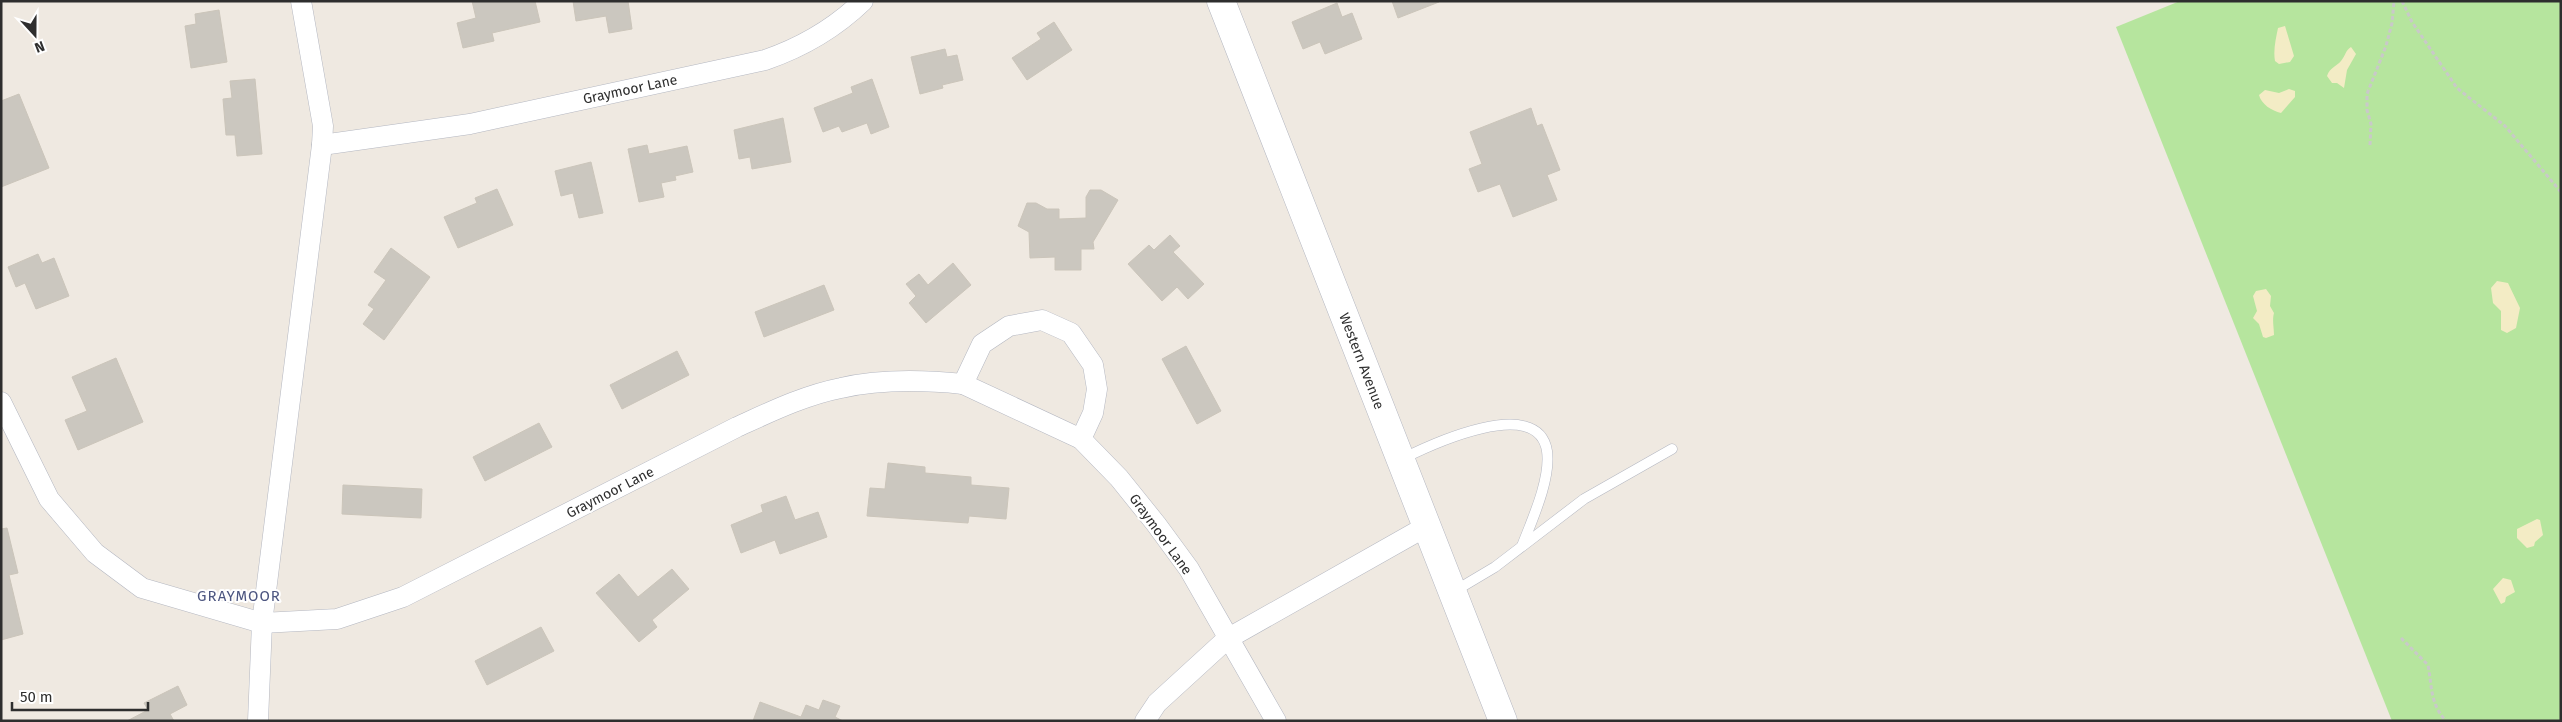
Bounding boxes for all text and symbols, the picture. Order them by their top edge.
north arrow [10,10,60,60]
text: N [32,37,47,56]
street label: Graymoor Lane [581,71,679,108]
street label: Western Avenue [1335,311,1388,412]
street label: Graymoor Lane [564,463,657,522]
street label: Graymoor Lane [1126,491,1196,578]
district label: GRAYMOOR [197,587,281,605]
scale bar [12,680,149,712]
text: 50 m [20,688,53,706]

